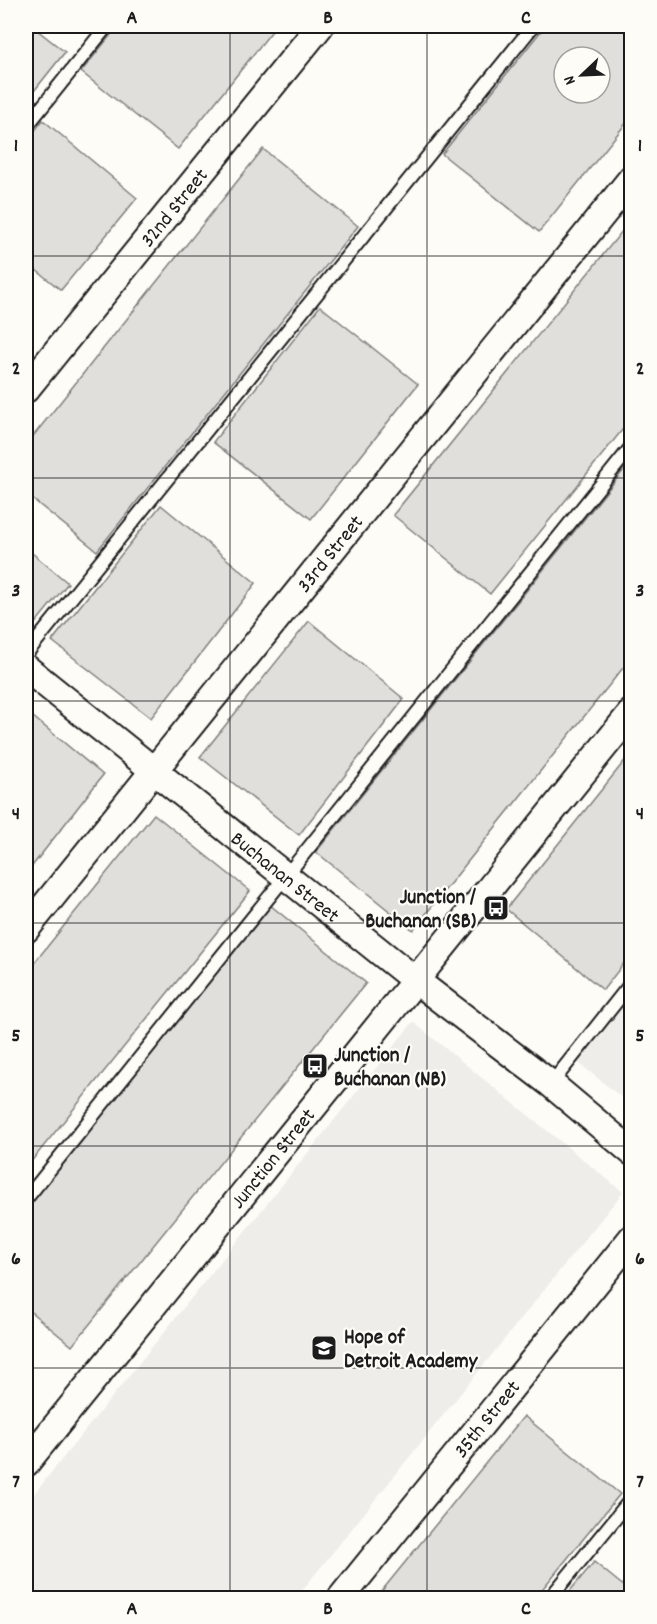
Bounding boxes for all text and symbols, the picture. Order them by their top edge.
text: A [127,5,138,33]
text: B [323,5,333,33]
text: C [521,5,531,33]
north arrow [552,45,612,105]
text: N [558,72,583,88]
text: 1 [14,133,18,161]
text: 1 [638,133,642,161]
street label: 32nd Street [134,163,217,255]
text: 2 [12,356,20,384]
text: 2 [636,356,644,384]
street label: 33rd Street [291,510,372,600]
text: 3 [12,578,20,606]
text: 3 [636,578,644,606]
text: 4 [12,801,20,829]
text: 4 [636,801,644,829]
street label: Buchanan Street [223,826,345,932]
place label: Junction / Buchanan (SB) [365,884,476,938]
bus stop icon: Junction / Buchanan (SB) [481,893,511,923]
text: 5 [11,1023,21,1051]
text: 5 [635,1023,645,1051]
place label: Junction / Buchanan (NB) [334,1042,446,1096]
bus stop icon: Junction / Buchanan (NB) [300,1051,330,1081]
street label: Junction Street [225,1103,324,1216]
text: 6 [11,1246,21,1274]
text: 6 [635,1246,645,1274]
place label: Hope of Detroit Academy [344,1324,479,1378]
school or university icon: Hope of Detroit Academy [309,1333,339,1363]
street label: 35th Street [448,1375,529,1466]
text: 7 [12,1469,20,1497]
text: 7 [636,1469,644,1497]
text: A [127,1596,138,1624]
text: B [323,1596,333,1624]
text: C [521,1596,531,1624]

